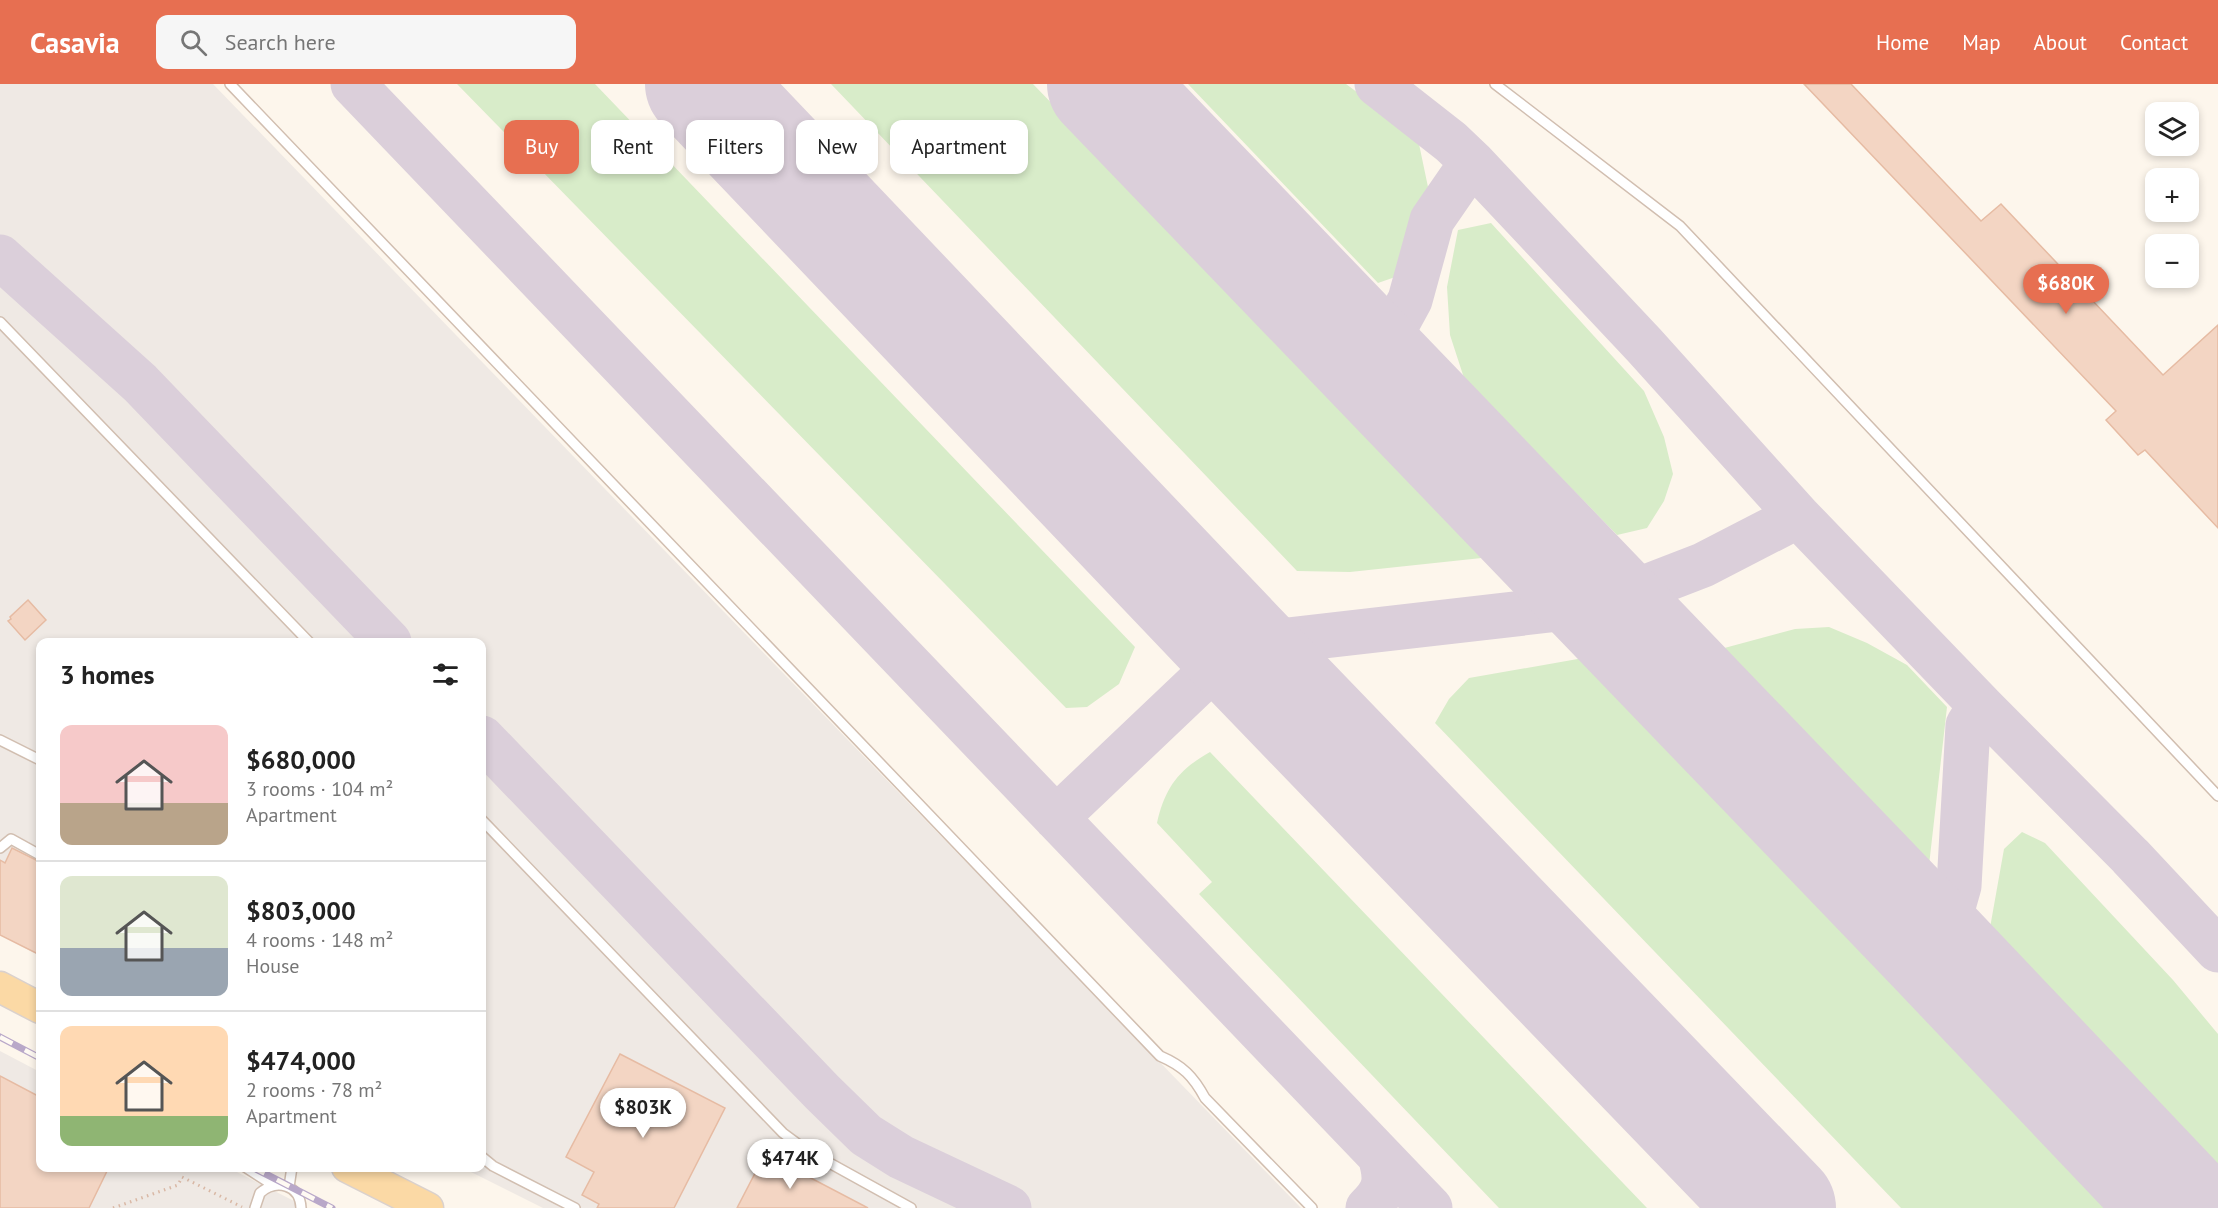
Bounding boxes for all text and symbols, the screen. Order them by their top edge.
search box [156,15,576,69]
text: Casavia [30,24,120,61]
icon: search [177,26,210,59]
text: Search here [225,28,336,56]
text: Home [1876,29,1929,56]
text: Map [1962,29,2001,56]
text: About [2034,29,2087,56]
text: Contact [2120,29,2188,56]
map controls [2145,102,2199,288]
button: layers [2145,102,2199,156]
chip: Buy [504,120,579,174]
chip: Rent [591,120,674,174]
chip: Filters [686,120,784,174]
chip: New [796,120,878,174]
chip: Apartment [890,120,1028,174]
button: + [2145,168,2199,222]
button: − [2145,234,2199,288]
pin: $680K [2024,264,2108,315]
text: $680K [2037,270,2095,296]
text: 3 homes [60,658,155,691]
icon: filters [429,658,462,691]
text: $680,000 [246,743,356,776]
icon: home [108,749,180,821]
text: 3 rooms · 104 m² [246,776,393,802]
text: Apartment [246,802,337,828]
text: $803,000 [246,894,356,927]
icon: home [108,900,180,972]
text: 4 rooms · 148 m² [246,927,393,953]
text: House [246,953,300,979]
text: $474,000 [246,1044,356,1077]
icon: home [108,1050,180,1122]
text: 2 rooms · 78 m² [246,1077,382,1103]
pin: $803K [601,1088,685,1139]
text: $803K [614,1094,672,1120]
text: Apartment [246,1103,337,1129]
pin: $474K [748,1139,832,1190]
text: $474K [761,1145,819,1171]

